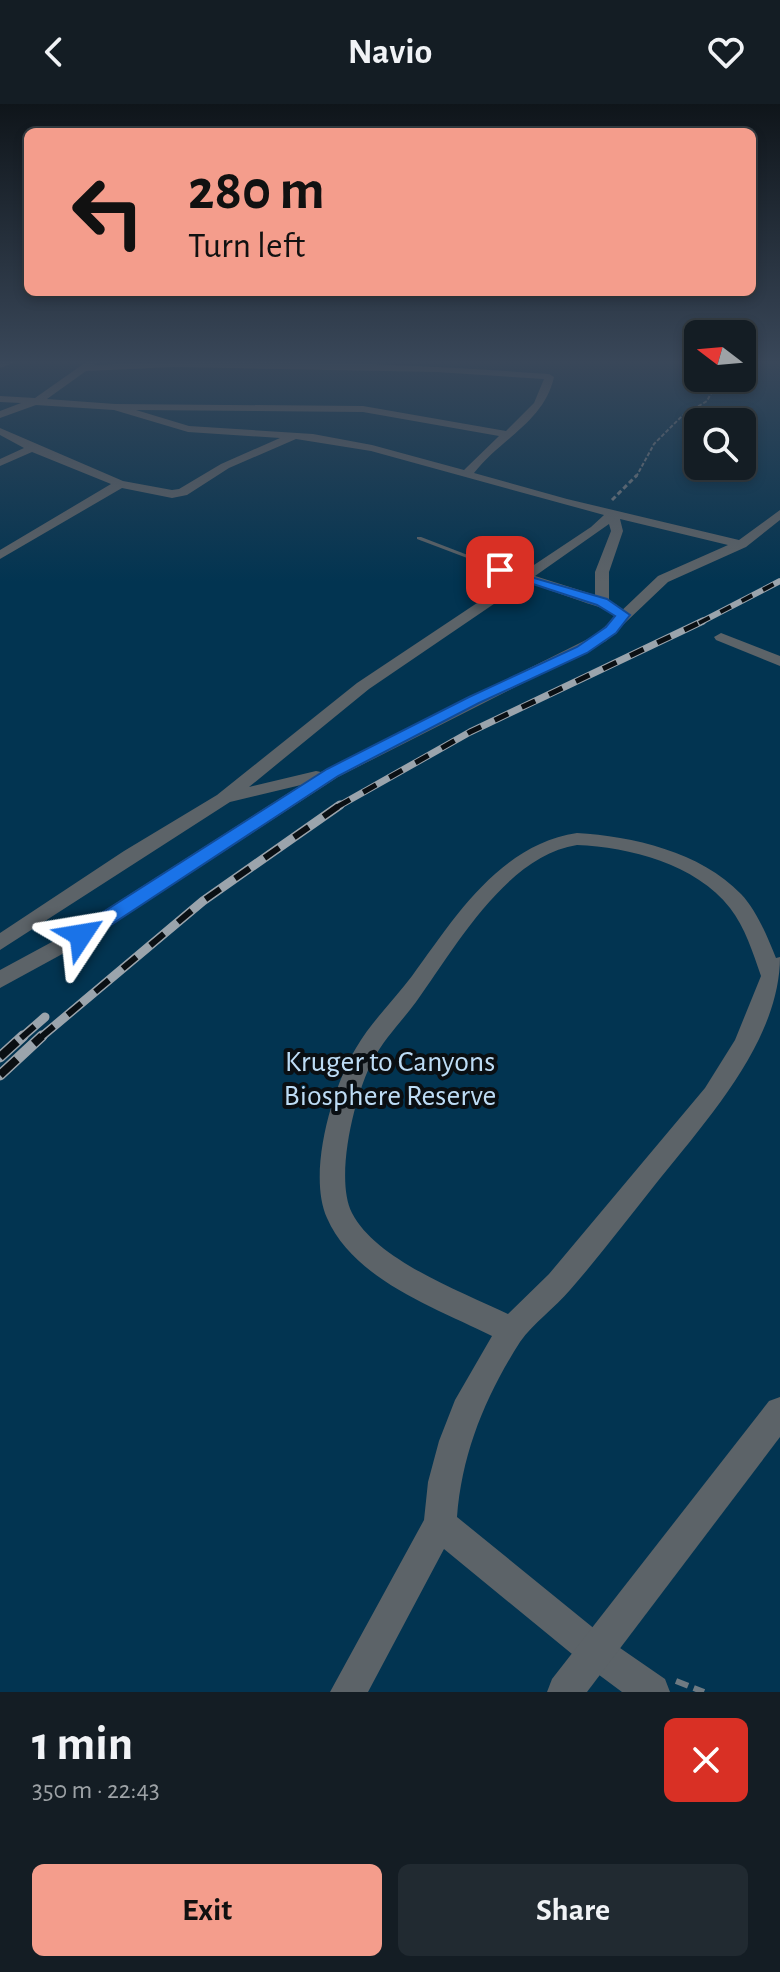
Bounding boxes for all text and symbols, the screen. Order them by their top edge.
icon: back [32,30,76,74]
icon: heart [704,30,748,74]
text: Navio [348,34,432,70]
icon: left [56,160,160,264]
text: 280 m [188,163,325,219]
text: Turn left [188,228,305,264]
north arrow [684,320,756,392]
map controls [684,320,756,480]
button: search [684,408,756,480]
pin [466,536,534,604]
icon: arrive [478,548,522,592]
position arrow [39,893,123,977]
park label: Kruger to Canyons Biosphere Reserve [284,1047,496,1111]
button: close [664,1718,748,1802]
text: 1 min [32,1721,133,1769]
text: 350 m · 22:43 [32,1777,160,1803]
button: Exit [32,1864,382,1956]
button: Share [398,1864,748,1956]

